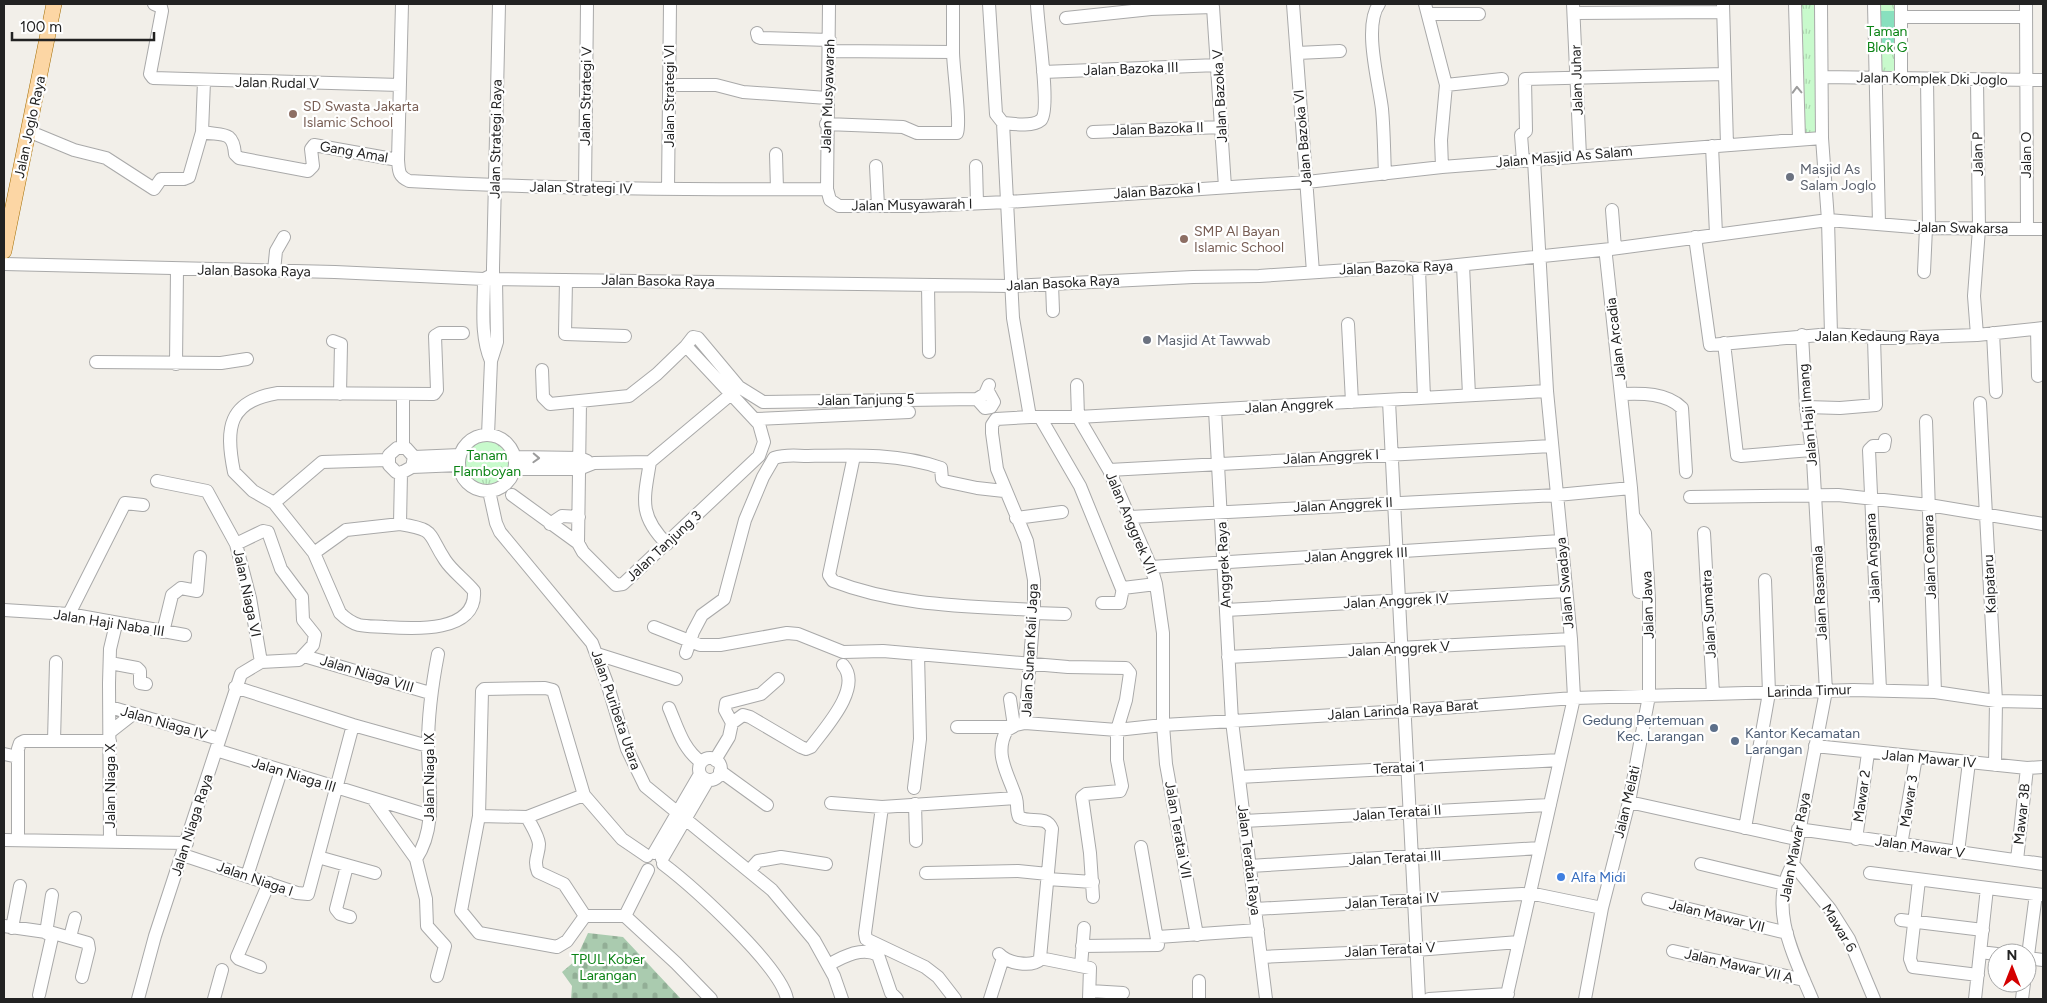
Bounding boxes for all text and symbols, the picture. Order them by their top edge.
scale bar [12,10,155,42]
text: 100 m [20,18,62,36]
park label: Taman Blok G [1867,23,1908,56]
street label: Jalan Musyawarah [818,39,838,153]
street label: Jalan Juhar [1567,44,1587,116]
street label: Jalan Strategi VI [661,45,678,147]
street label: Jalan Strategi V [577,46,595,146]
street label: Jalan Bazoka V [1209,49,1231,143]
street label: Jalan Bazoka III [1083,59,1179,79]
street label: Jalan Komplek Dki Joglo [1856,69,2008,89]
street label: Jalan Joglo Raya [11,74,49,180]
street label: Jalan Rudal V [235,74,319,92]
street label: Jalan Strategi Raya [486,79,506,199]
one-way arrow [1792,86,1802,94]
street label: Jalan Bazoka VI [1290,89,1316,187]
place label: SD Swasta Jakarta Islamic School [303,98,419,131]
marker: SD Swasta Jakarta Islamic School [287,108,299,120]
street label: Jalan Bazoka II [1112,119,1204,139]
street label: Jalan P [1969,132,1987,176]
street label: Jalan O [2018,132,2035,178]
street label: Gang Amal [319,138,389,166]
street label: Jalan Masjid As Salam [1495,143,1633,171]
place label: Masjid As Salam Joglo [1800,161,1876,194]
marker: Masjid As Salam Joglo [1784,171,1796,183]
street label: Jalan Strategi IV [529,179,633,197]
street label: Jalan Bazoka I [1113,179,1201,203]
street label: Jalan Musyawarah I [851,195,973,215]
street label: Jalan Swakarsa [1914,219,2008,237]
place label: SMP Al Bayan Islamic School [1194,223,1284,256]
marker: SMP Al Bayan Islamic School [1178,233,1190,245]
street label: Jalan Bazoka Raya [1339,258,1453,278]
street label: Jalan Basoka Raya [197,262,311,280]
street label: Jalan Basoka Raya [601,272,715,290]
street label: Jalan Basoka Raya [1006,272,1120,294]
street label: Jalan Arcadia [1602,297,1630,381]
street label: Jalan Kedaung Raya [1815,328,1939,345]
place label: Masjid At Tawwab [1157,332,1270,349]
marker: Masjid At Tawwab [1141,334,1153,346]
street label: Jalan Haji Imang [1795,363,1821,467]
street label: Jalan Tanjung 5 [817,391,915,409]
street label: Jalan Anggrek [1244,395,1334,417]
street label: Jalan Anggrek I [1283,446,1379,468]
park label: Tanam Flamboyan [453,447,521,480]
one-way arrow [533,452,541,463]
street label: Jalan Anggrek VII [1102,469,1160,577]
street label: Jalan Anggrek II [1293,494,1393,516]
street label: Jalan Tanjung 3 [623,507,705,585]
street label: Jalan Angsana [1862,513,1884,603]
street label: Jalan Cemara [1920,514,1940,600]
street label: Anggrek Raya [1213,521,1235,609]
street label: Jalan Swadaya [1553,536,1577,630]
street label: Jalan Anggrek III [1304,544,1408,566]
street label: Jalan Rasamala [1809,545,1831,641]
street label: Jalan Niaga VI [229,548,265,638]
street label: Kalpataru [1980,554,2000,614]
street label: Jalan Sumatra [1698,569,1720,659]
street label: Jalan Jawa [1638,571,1658,639]
street label: Jalan Sunan Kali Jaga [1018,583,1042,717]
street label: Jalan Anggrek IV [1343,590,1450,612]
street label: Jalan Haji Naba III [52,606,166,640]
street label: Jalan Anggrek V [1348,638,1451,660]
street label: Jalan Puribeta Utara [588,648,644,772]
street label: Jalan Niaga VIII [318,652,416,696]
street label: Larinda Timur [1767,681,1852,701]
street label: Jalan Larinda Raya Barat [1327,696,1479,724]
street label: Jalan Niaga IV [119,703,210,744]
place label: Gedung Pertemuan Kec. Larangan [1582,712,1704,745]
marker: Gedung Pertemuan Kec. Larangan [1708,722,1720,734]
place label: Kantor Kecamatan Larangan [1745,725,1860,758]
street label: Jalan Niaga IX [421,732,438,821]
marker: Kantor Kecamatan Larangan [1729,735,1741,747]
street label: Jalan Niaga X [102,743,119,828]
street label: Jalan Mawar IV [1881,746,1977,772]
street label: Jalan Niaga III [250,754,338,796]
street label: Teratai 1 [1373,758,1425,778]
street label: Jalan Melati [1610,764,1644,840]
street label: Mawar 2 [1850,769,1874,823]
street label: Jalan Niaga Raya [168,772,216,878]
street label: Mawar 3 [1896,774,1922,828]
street label: Jalan Teratai VII [1161,780,1195,880]
street label: Mawar 3B [2010,783,2034,845]
street label: Jalan Mawar Raya [1776,791,1814,903]
street label: Jalan Teratai II [1352,801,1442,825]
street label: Jalan Teratai Raya [1234,804,1264,916]
street label: Jalan Mawar V [1874,832,1966,862]
street label: Jalan Teratai III [1348,847,1442,869]
street label: Jalan Niaga I [215,858,295,900]
place label: Alfa Midi [1571,869,1626,886]
marker: Alfa Midi [1555,871,1567,883]
street label: Jalan Teratai IV [1344,889,1440,913]
street label: Jalan Mawar VII [1667,896,1767,936]
street label: Mawar 6 [1818,901,1860,955]
street label: Jalan Teratai V [1344,939,1436,961]
north arrow [1987,943,2037,993]
street label: Jalan Mawar VII A [1683,945,1796,987]
text: N [2007,947,2017,964]
park label: TPUL Kober Larangan [571,951,645,984]

